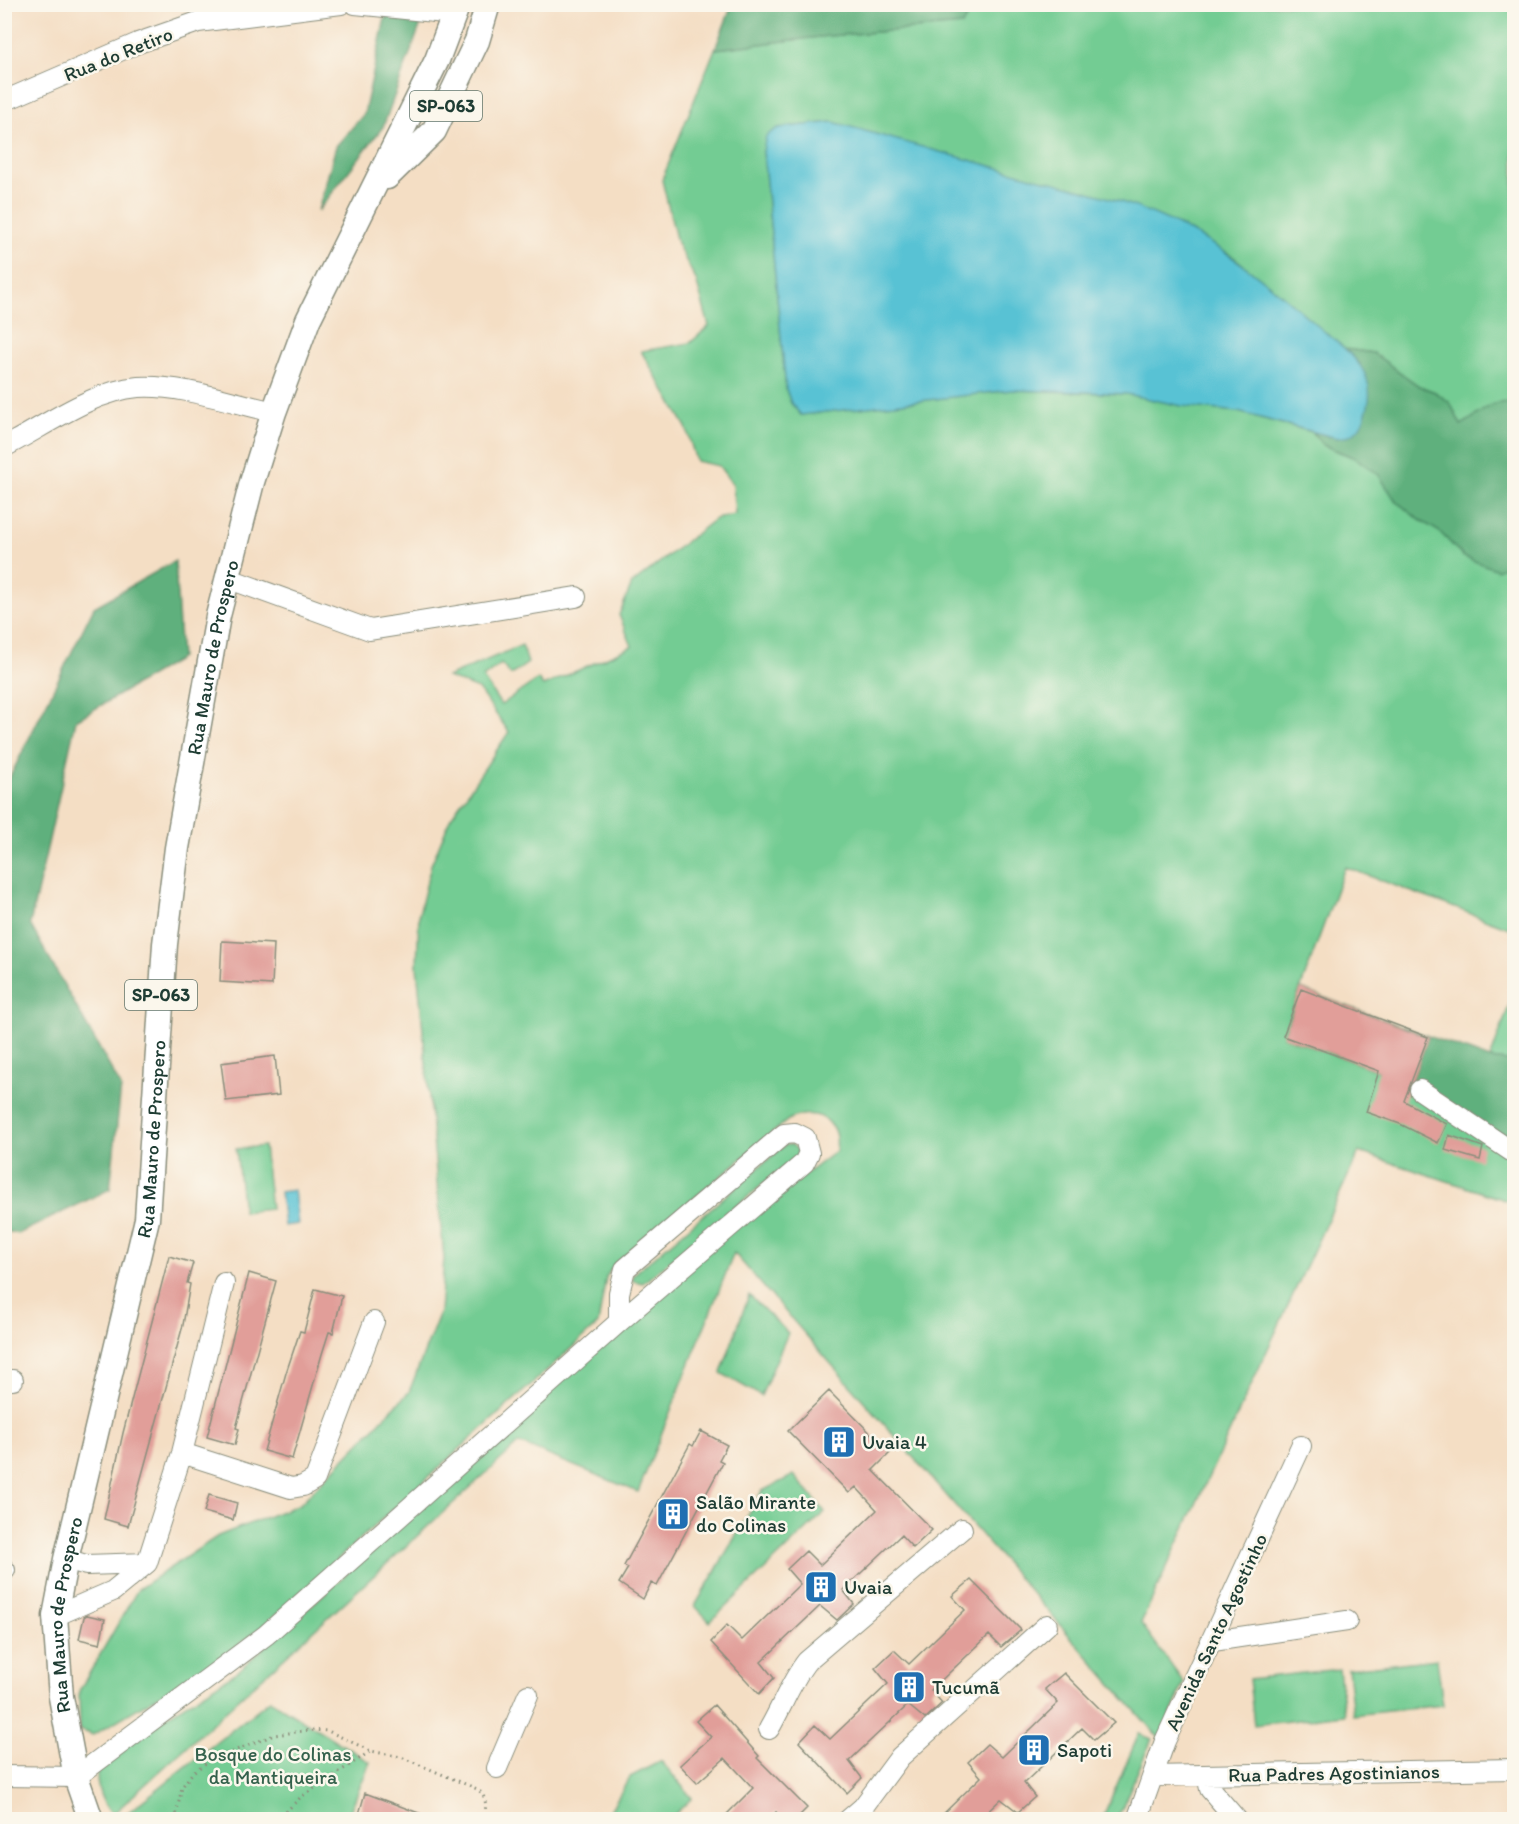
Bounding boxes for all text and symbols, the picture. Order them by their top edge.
street label: Rua do Retiro [60,21,176,87]
road number: SP-063 [410,91,482,121]
street label: Rua Mauro de Prospero [182,557,244,757]
road number: SP-063 [125,980,197,1010]
street label: Rua Mauro de Prospero [131,1039,171,1240]
building icon: Uvaia 4 [821,1424,857,1460]
place label: Uvaia 4 [862,1430,927,1454]
place label: Salão Mirante do Colinas [696,1490,816,1537]
building icon: Salão Mirante do Colinas [655,1496,691,1532]
street label: Rua Mauro de Prospero [43,1514,88,1715]
street label: Avenida Santo Agostinho [1160,1530,1272,1734]
building icon: Uvaia [803,1569,839,1605]
place label: Uvaia [844,1575,893,1599]
building icon: Tucumã [891,1669,927,1705]
place label: Tucumã [932,1675,1000,1699]
building icon: Sapoti [1016,1732,1052,1768]
place label: Sapoti [1057,1738,1112,1762]
park label: Bosque do Colinas da Mantiqueira [195,1742,351,1789]
street label: Rua Padres Agostinianos [1228,1759,1440,1787]

